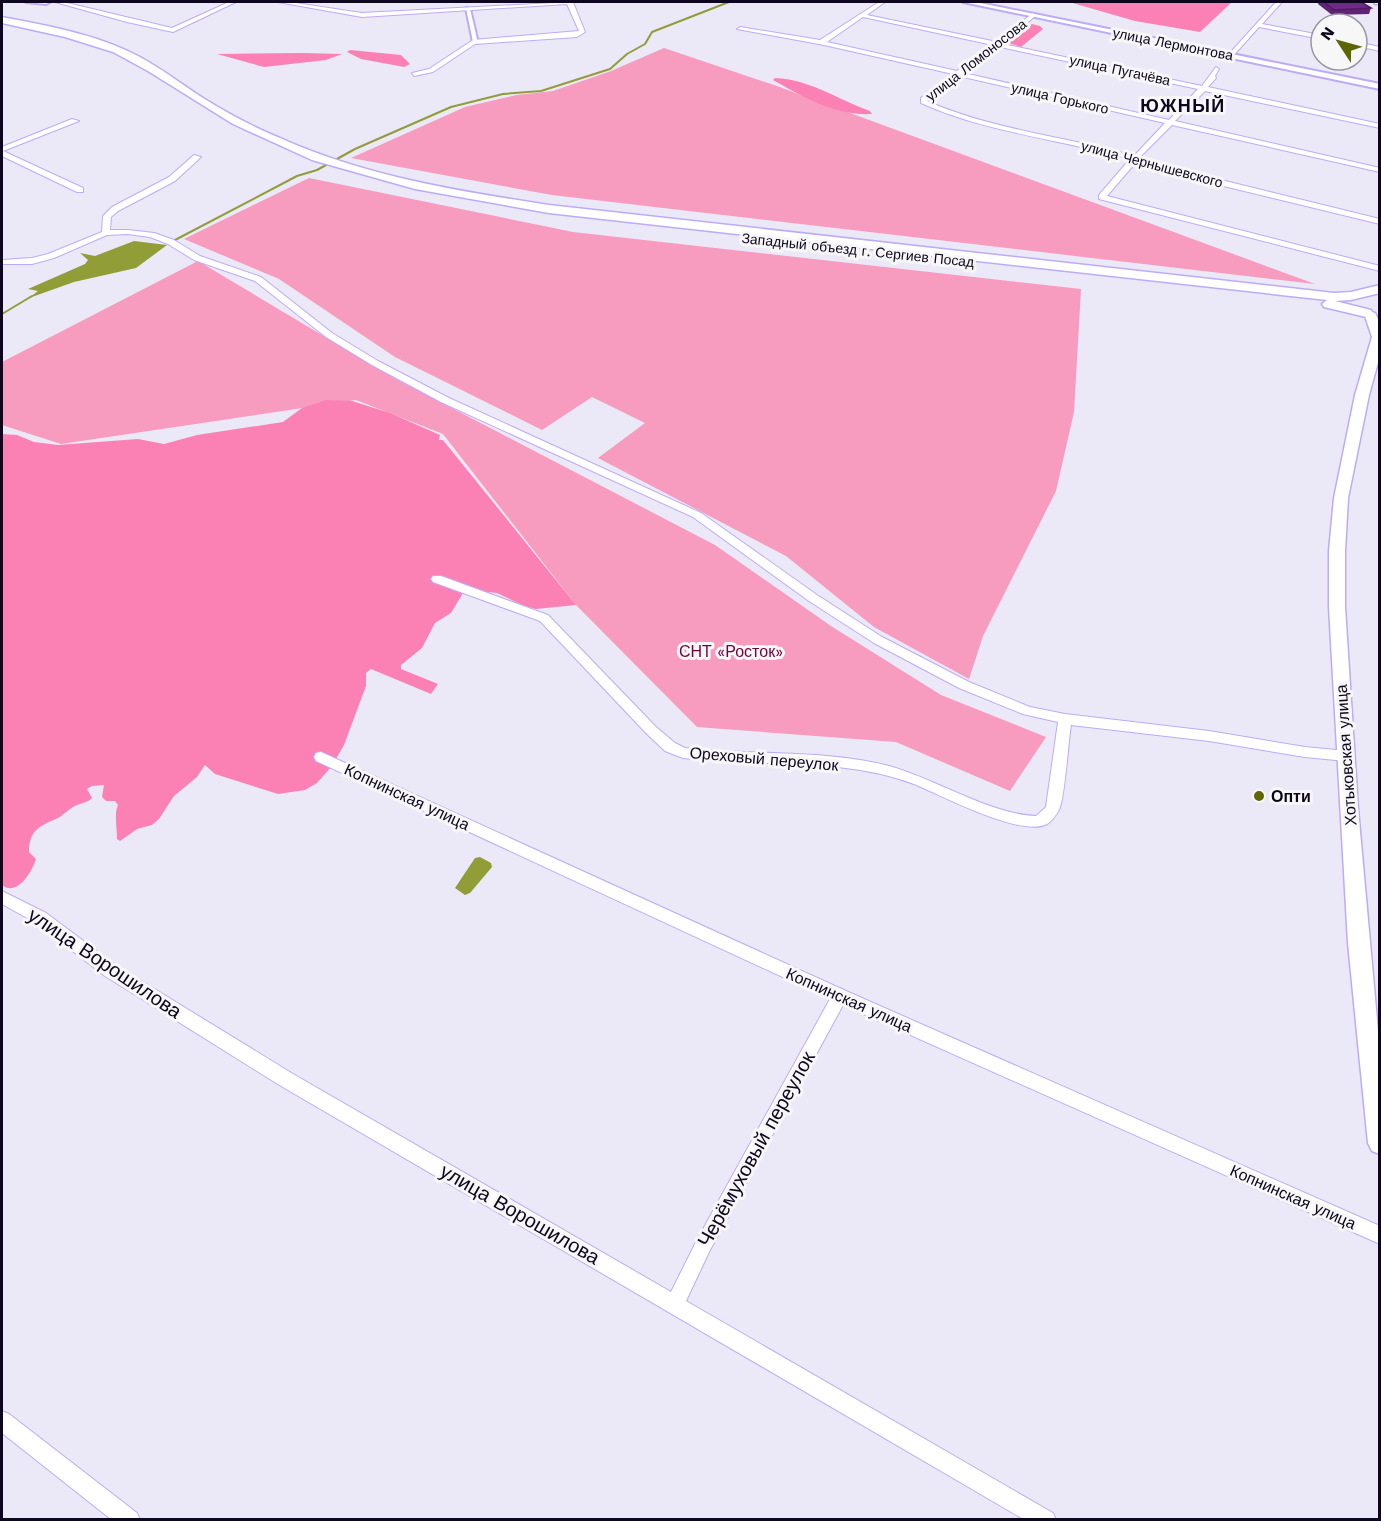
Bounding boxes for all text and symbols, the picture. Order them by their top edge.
north arrow [1309,12,1369,72]
street label: улица Ломоносова [923,16,1030,104]
text: N [1316,23,1338,44]
street label: улица Лермонтова [1111,24,1235,64]
street label: улица Пугачёва [1068,51,1172,89]
street label: улица Горького [1010,79,1110,117]
district label: ЮЖНЫЙ [1140,95,1226,116]
street label: улица Чернышевского [1079,137,1225,191]
street label: Западный объезд г. Сергиев Посад [741,230,975,270]
park label: СНТ «Росток» [679,642,783,661]
street label: Хотьковская улица [1332,684,1360,826]
street label: Ореховый переулок [689,743,840,775]
street label: Копнинская улица [341,760,473,834]
place label: Опти [1271,787,1311,806]
marker: Опти [1252,789,1266,803]
street label: улица Ворошилова [24,903,187,1024]
street label: Копнинская улица [783,964,915,1036]
street label: Черёмуховый переулок [692,1047,820,1251]
street label: улица Ворошилова [436,1159,605,1270]
street label: Копнинская улица [1227,1161,1359,1233]

